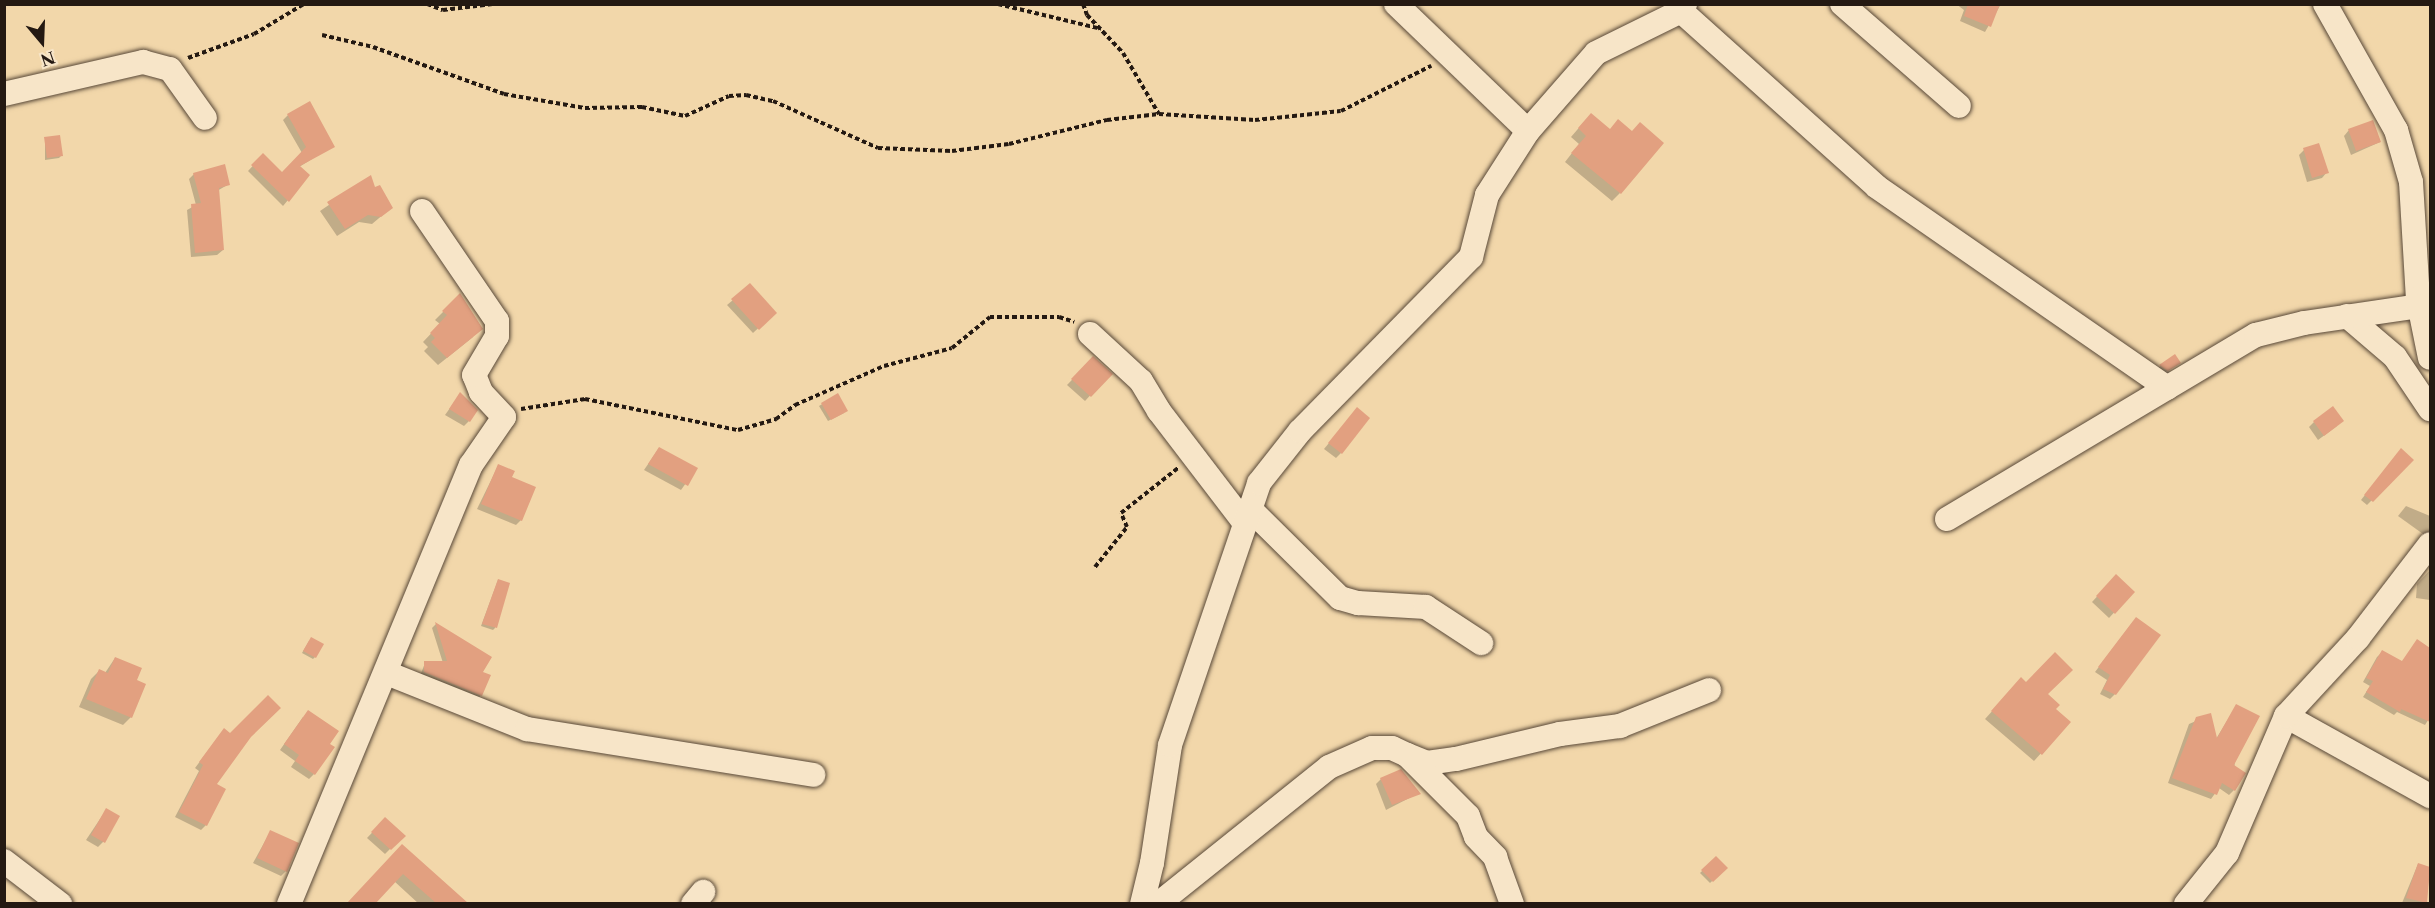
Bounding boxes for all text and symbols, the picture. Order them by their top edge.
north arrow [12,12,72,72]
text: N [38,47,58,71]

